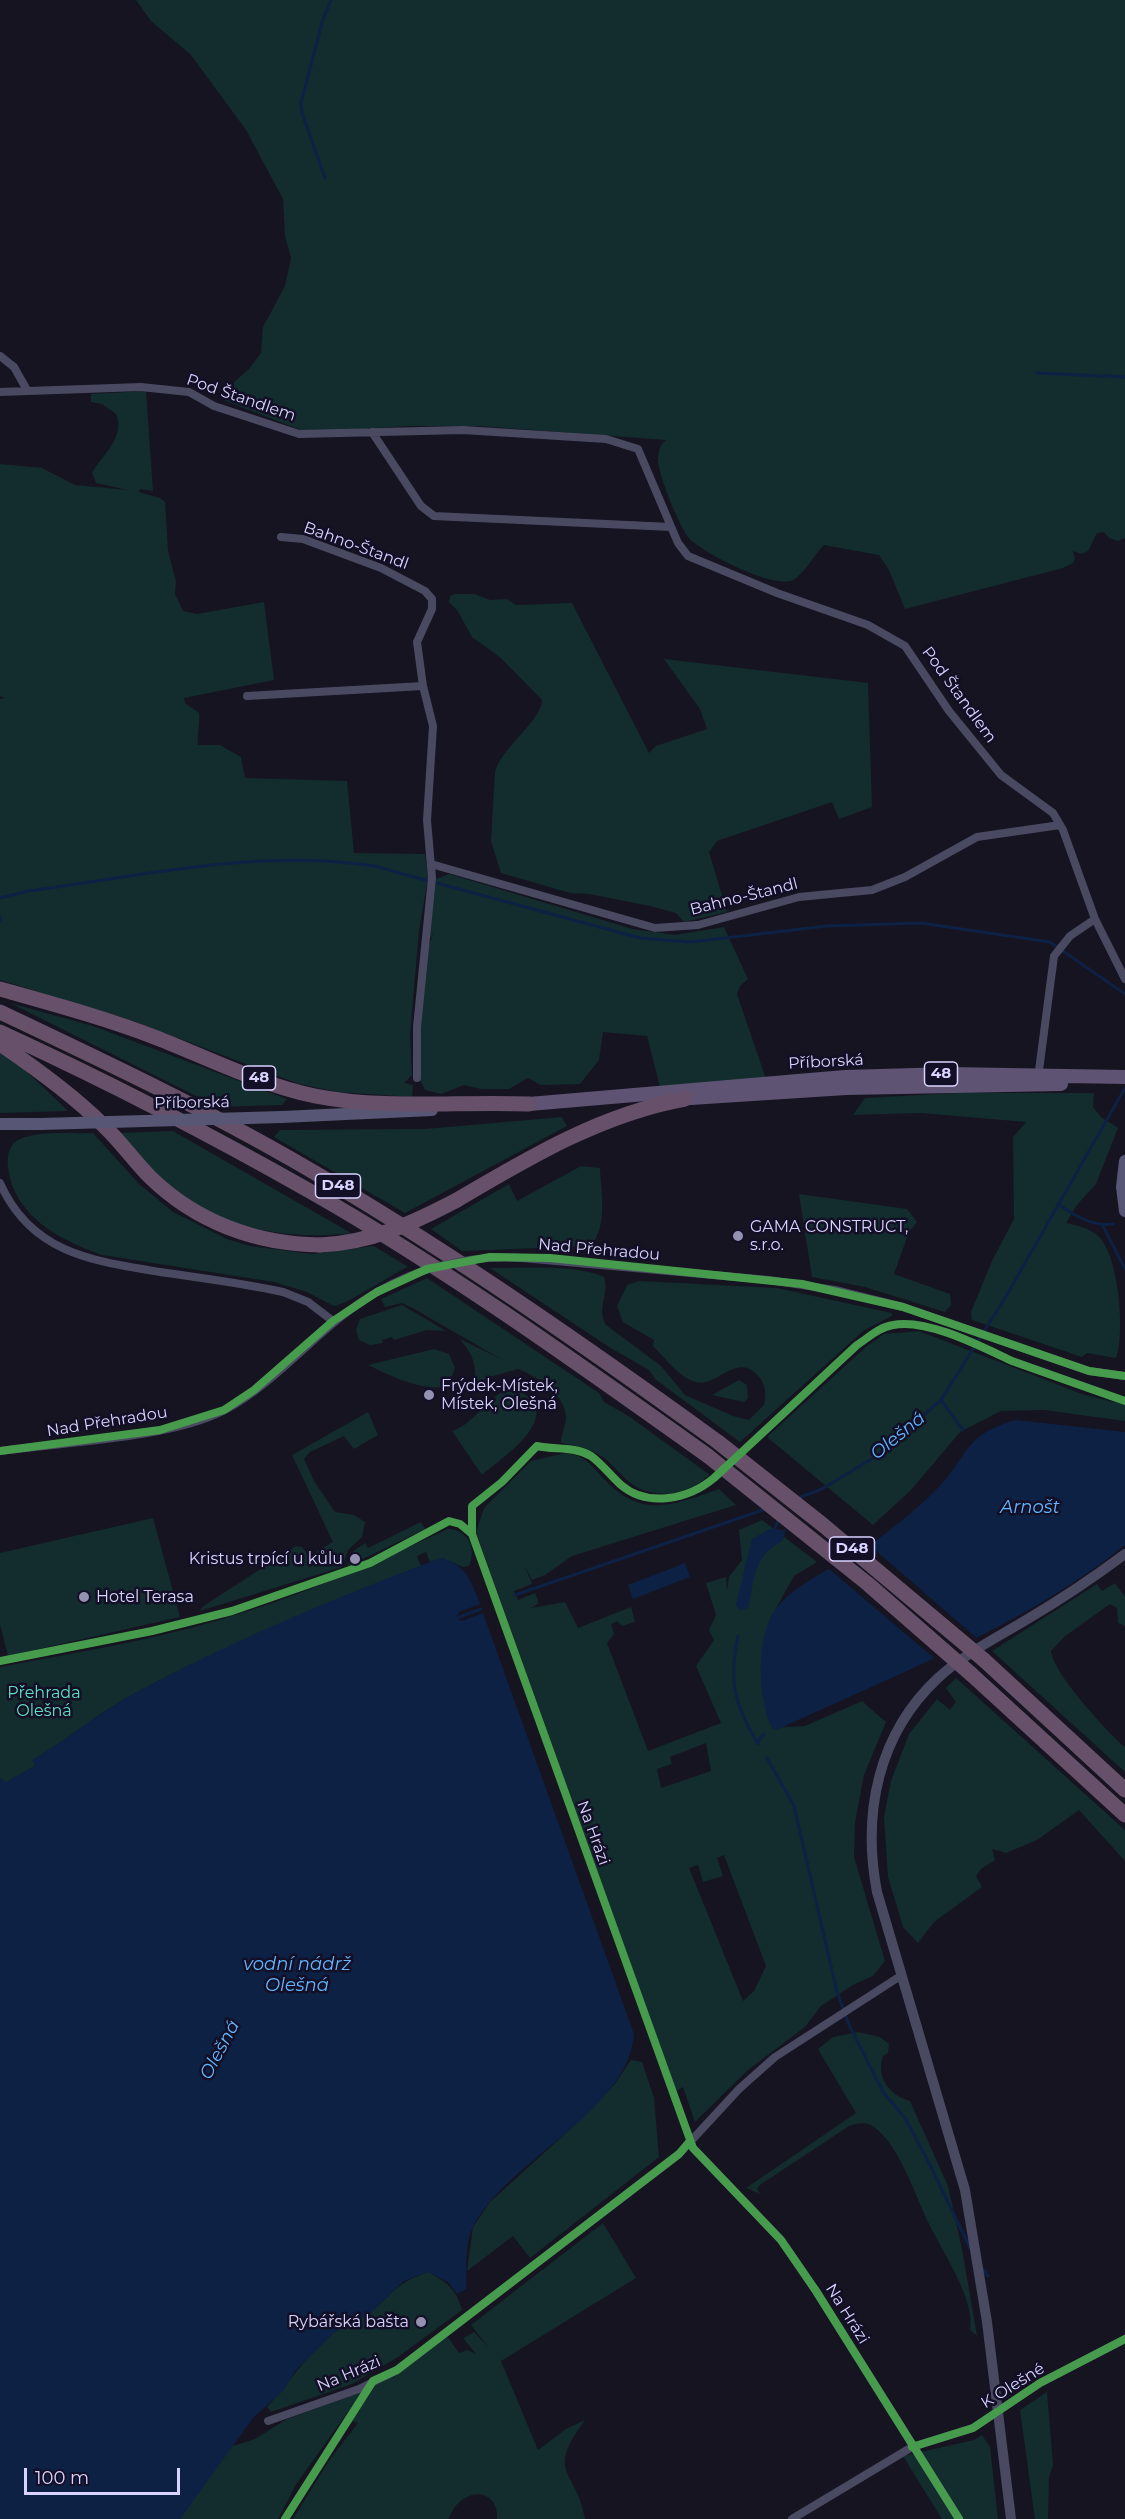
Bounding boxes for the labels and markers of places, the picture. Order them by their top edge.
place label: GAMA CONSTRUCT, s.r.o. [750,1217,908,1255]
marker: GAMA CONSTRUCT, s.r.o. [731,1229,745,1243]
place label: Frýdek-Místek, Místek, Olešná [441,1376,558,1414]
marker: Frýdek-Místek, Místek, Olešná [422,1388,436,1402]
place label: Kristus trpící u kůlu [189,1549,343,1569]
marker: Kristus trpící u kůlu [348,1552,362,1566]
place label: Hotel Terasa [96,1587,194,1607]
marker: Hotel Terasa [77,1590,91,1604]
place label: Rybářská bašta [288,2312,409,2332]
marker: Rybářská bašta [414,2315,428,2329]

